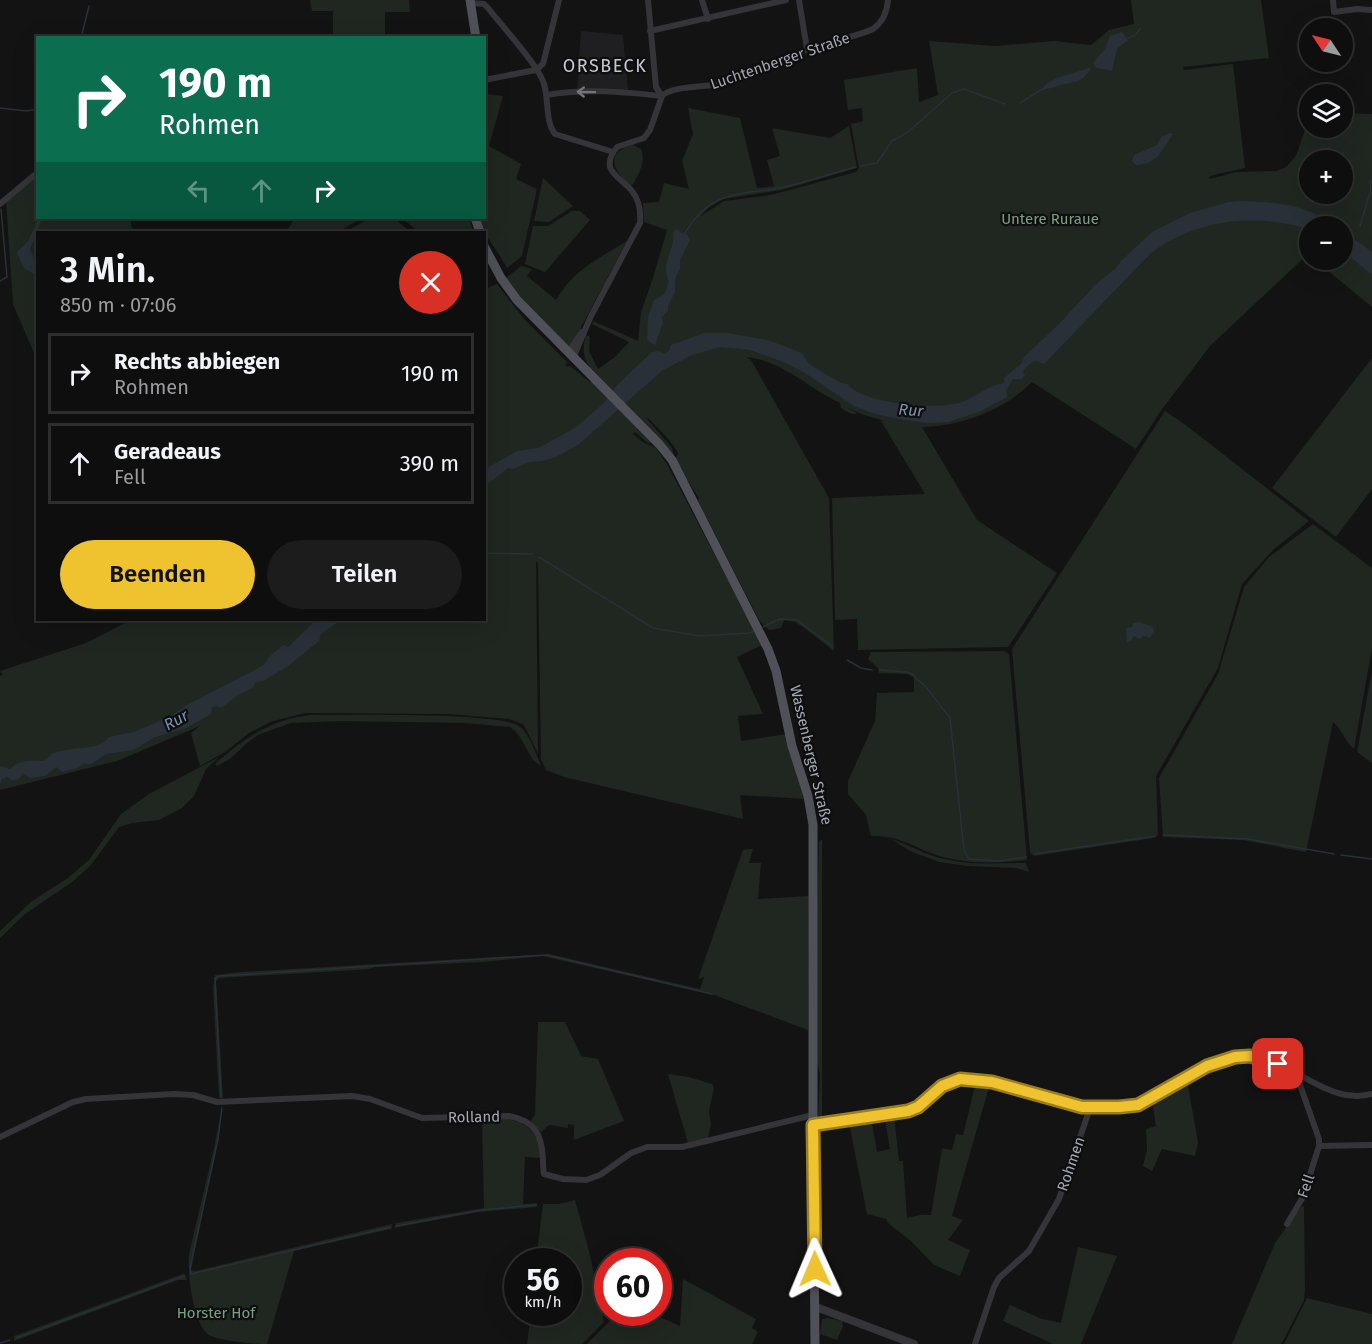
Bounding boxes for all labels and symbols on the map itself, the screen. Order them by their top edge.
north arrow [1299,18,1353,72]
street label: Luchtenberger Straße [708,29,852,93]
district label: ORSBECK [563,55,647,77]
one-way arrow [576,86,596,98]
park label: Untere Ruraue [1001,210,1099,228]
water label: Rur [898,399,925,421]
street label: Wassenberger Straße [786,683,836,827]
water label: Rur [161,705,192,734]
pin [1252,1038,1303,1089]
street label: Rolland [448,1108,500,1126]
street label: Rohmen [1053,1134,1089,1194]
street label: Fell [1294,1171,1319,1200]
position arrow [783,1237,847,1301]
speed limit sign: 60 [594,1248,672,1326]
park label: Horster Hof [177,1304,256,1322]

